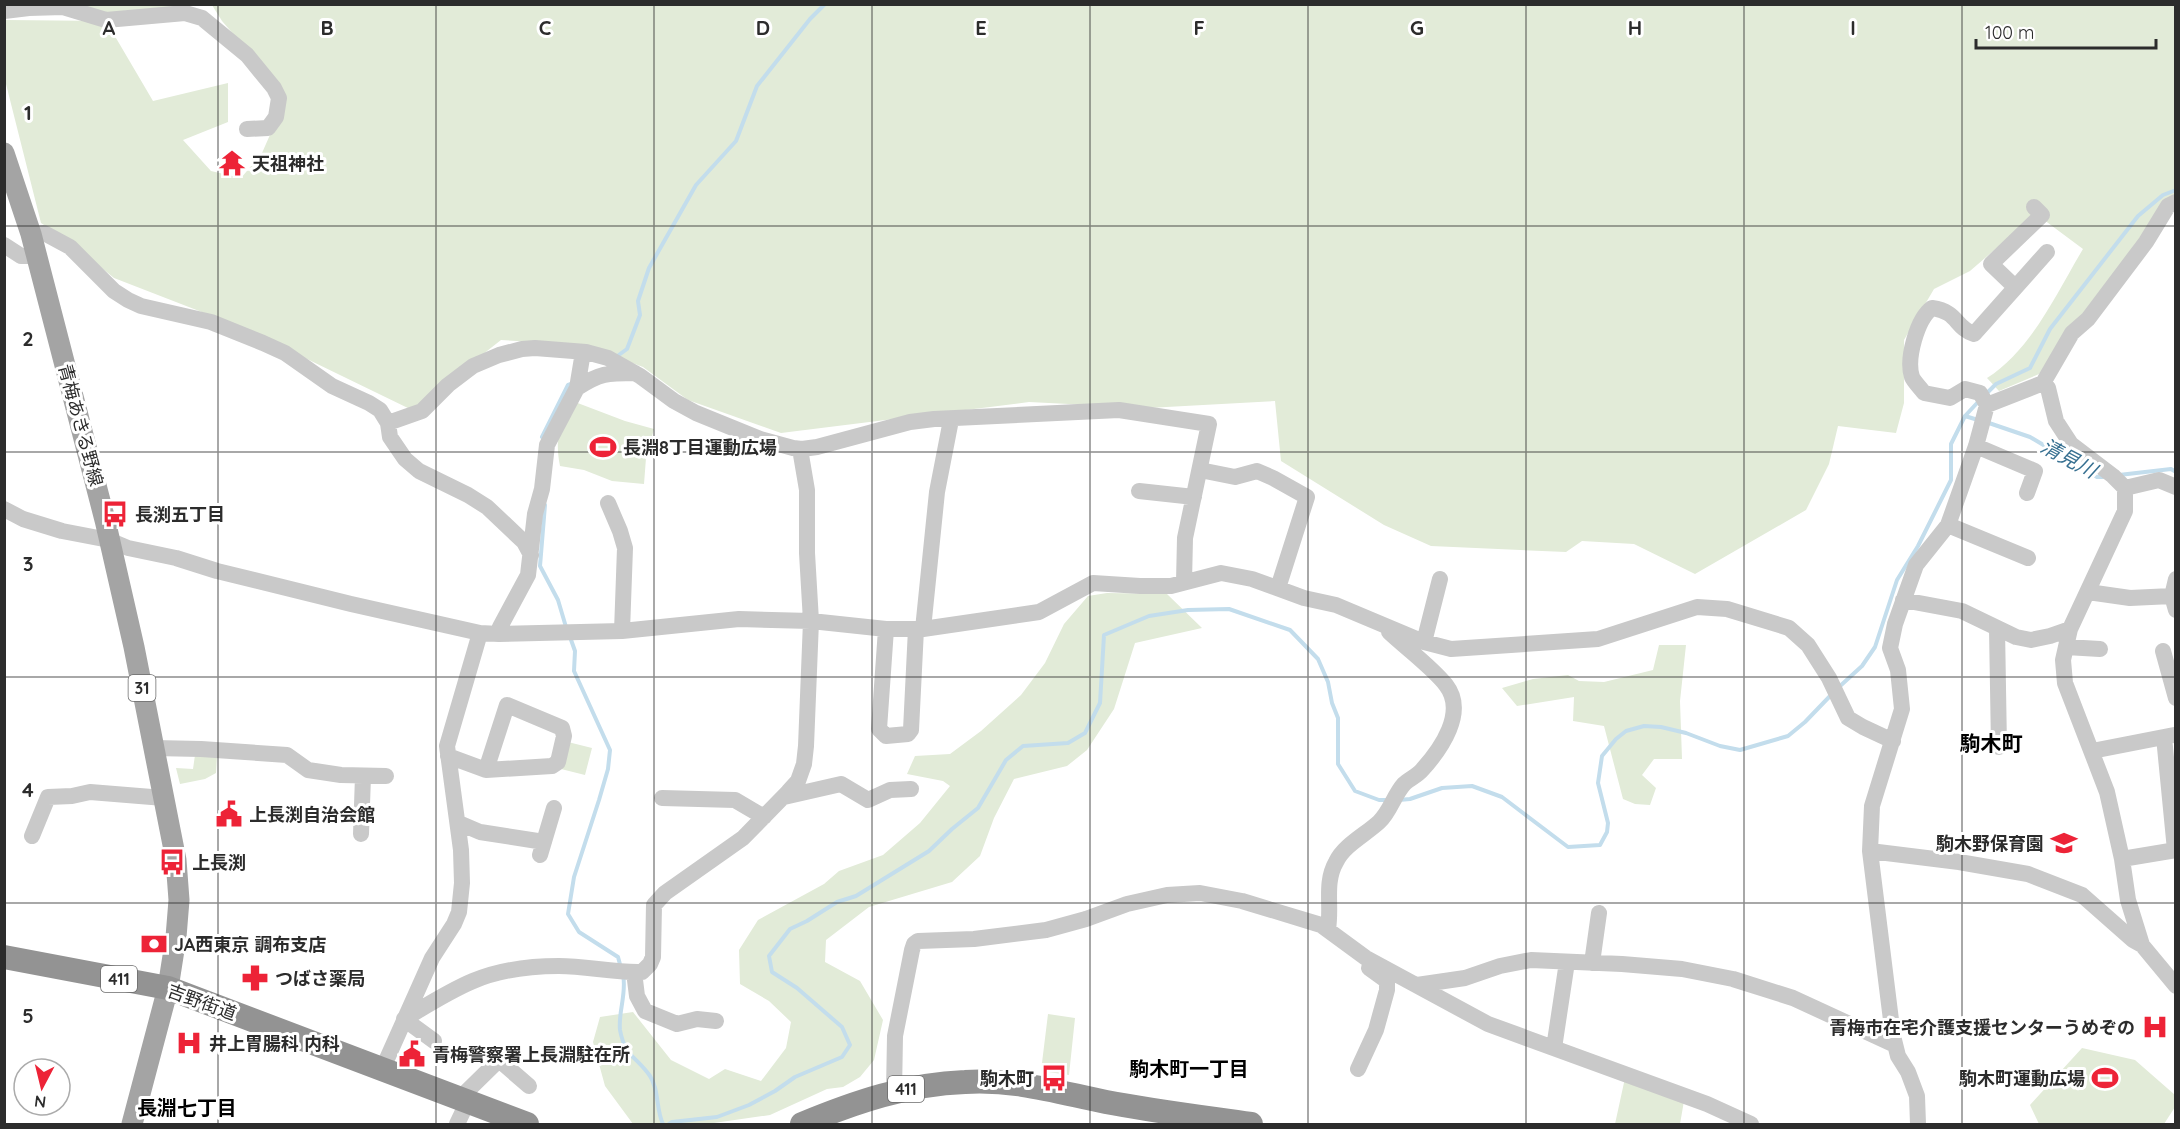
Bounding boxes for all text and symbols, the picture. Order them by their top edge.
scale bar [1976,12,2156,50]
text: A [103,15,116,40]
text: B [320,15,334,40]
text: C [539,15,552,40]
text: D [756,15,770,40]
text: E [975,15,987,40]
text: F [1193,15,1205,40]
text: G [1410,15,1424,40]
text: H [1628,15,1642,40]
text: I [1850,15,1856,40]
text: 100 m [1985,21,2034,44]
text: 1 [24,100,32,125]
temple icon: 天祖神社 [217,148,247,178]
place label: 天祖神社 [252,152,324,175]
text: 2 [22,326,34,351]
street label: 青梅あきる野線 [54,361,108,489]
sports icon: 長淵8丁目運動広場 [588,432,618,462]
water label: 清見川 [2037,433,2103,484]
place label: 長淵8丁目運動広場 [623,436,777,459]
bus stop icon: 長渕五丁目 [100,499,130,529]
place label: 長渕五丁目 [135,503,225,526]
text: 3 [23,551,33,576]
road number: 31 [128,675,156,701]
district label: 駒木町 [1960,730,2023,756]
text: 4 [22,777,34,802]
public building icon: 上長渕自治会館 [214,799,244,829]
place label: 上長渕自治会館 [249,803,375,826]
school or university icon: 駒木野保育園 [2049,828,2079,858]
place label: 駒木野保育園 [1936,832,2044,855]
bus stop icon: 上長渕 [157,847,187,877]
place label: 上長渕 [192,851,246,874]
bank icon: JA西東京 調布支店 [139,929,169,959]
place label: JA西東京 調布支店 [174,933,326,956]
pharmacy icon: つばさ薬局 [240,963,270,993]
road number: 411 [101,966,137,992]
place label: つばさ薬局 [275,967,365,990]
street label: 吉野街道 [164,979,240,1025]
text: 5 [22,1003,34,1028]
hospital icon: 青梅市在宅介護支援センターうめぞの [2140,1012,2170,1042]
place label: 青梅市在宅介護支援センターうめぞの [1829,1016,2135,1039]
hospital icon: 井上胃腸科 内科 [174,1028,204,1058]
place label: 井上胃腸科 内科 [209,1032,340,1055]
public building icon: 青梅警察署上長淵駐在所 [397,1039,427,1069]
place label: 青梅警察署上長淵駐在所 [432,1043,630,1066]
district label: 駒木町一丁目 [1129,1056,1249,1081]
north arrow [12,1057,72,1117]
bus stop icon: 駒木町 [1039,1063,1069,1093]
sports icon: 駒木町運動広場 [2090,1063,2120,1093]
place label: 駒木町 [980,1067,1034,1090]
place label: 駒木町運動広場 [1959,1067,2085,1090]
road number: 411 [888,1076,924,1102]
text: N [33,1091,47,1113]
district label: 長淵七丁目 [137,1095,237,1120]

